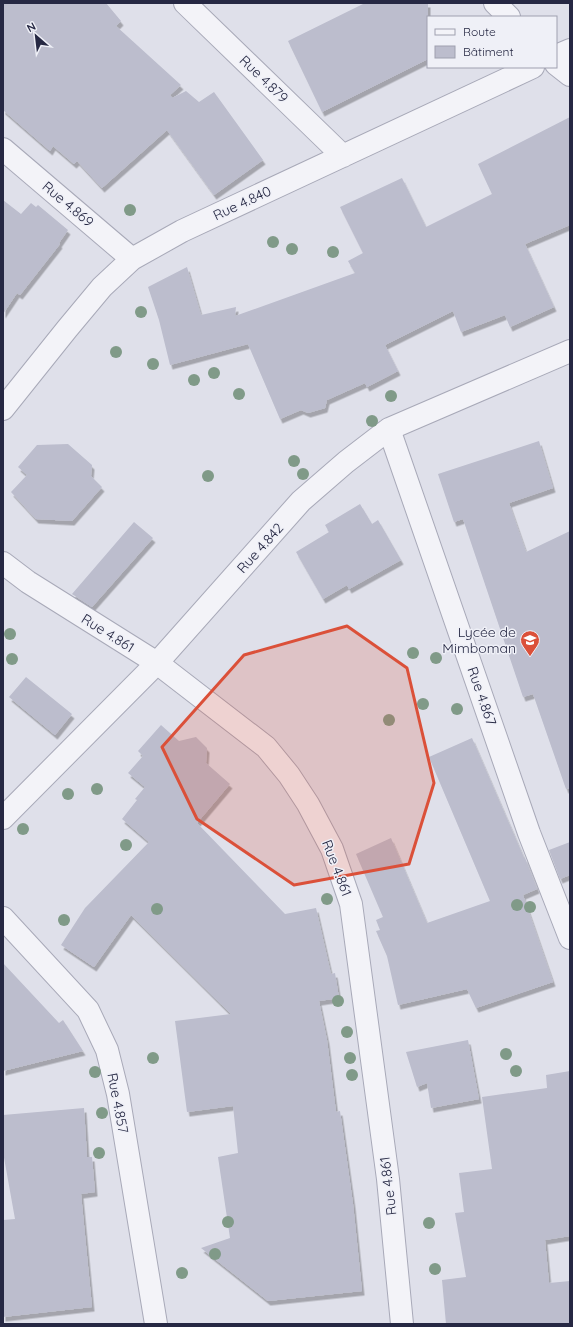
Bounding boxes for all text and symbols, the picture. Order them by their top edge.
north arrow [16,16,56,56]
legend [427,16,557,68]
text: N [24,19,38,35]
text: Route [463,24,496,39]
text: Bâtiment [463,44,513,59]
street label: Rue 4.879 [236,51,292,107]
street label: Rue 4.869 [39,177,98,231]
street label: Rue 4.840 [210,182,274,224]
street label: Rue 4.842 [233,519,287,577]
street label: Rue 4.861 [78,610,138,656]
place label: Lycée de Mimboman [442,623,516,657]
school or university icon: Lycée de Mimboman [519,629,541,657]
street label: Rue 4.867 [464,664,500,728]
street label: Rue 4.861 [318,837,356,899]
street label: Rue 4.857 [103,1071,133,1135]
street label: Rue 4.861 [375,1156,401,1216]

